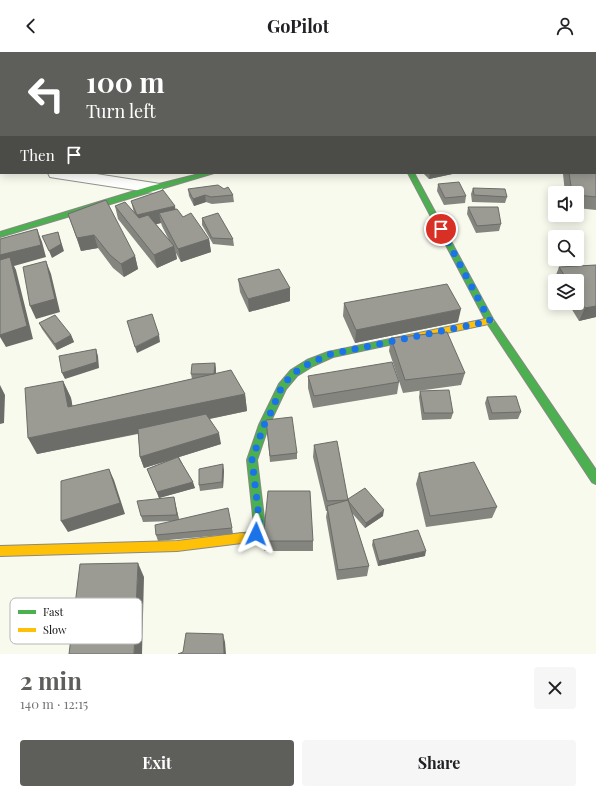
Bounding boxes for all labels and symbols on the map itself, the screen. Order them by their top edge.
pin [424,212,458,246]
position arrow [235,513,277,555]
legend [10,598,142,644]
text: Fast [43,604,63,619]
text: Slow [43,622,67,637]

